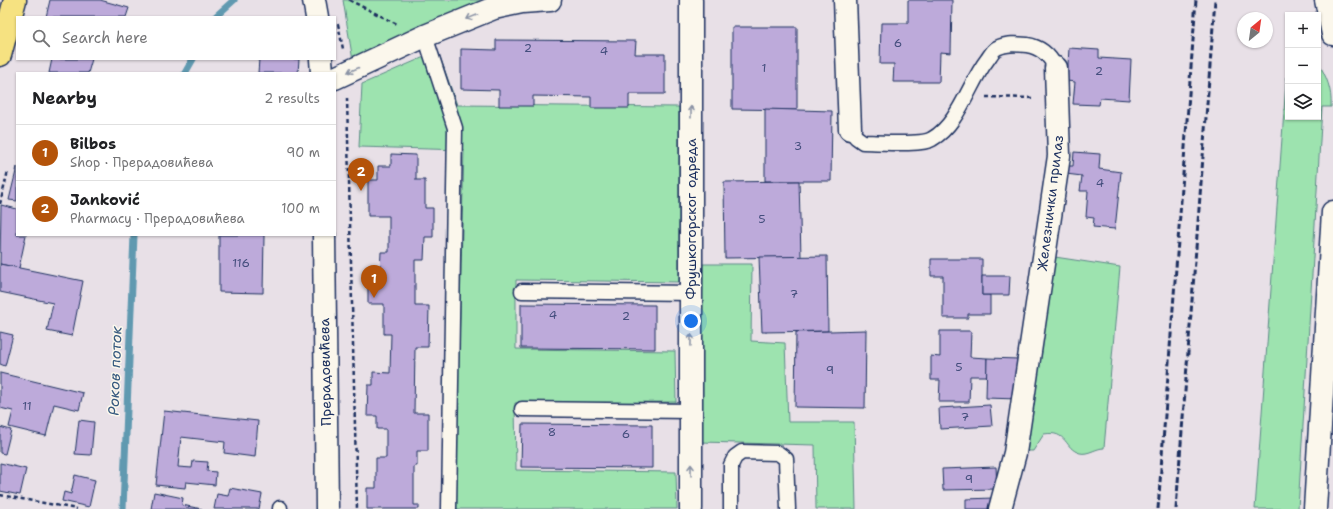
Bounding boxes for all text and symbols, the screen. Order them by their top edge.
north arrow [1237,12,1273,48]
map controls [1285,12,1321,120]
button: + [1285,12,1321,48]
one-way arrow [466,14,478,21]
search box [16,16,336,60]
icon: search [30,27,52,49]
text: Search here [62,28,148,48]
house number: 6 [894,35,902,51]
house number: 2 [524,40,532,56]
house number: 4 [600,43,608,59]
button: − [1285,48,1321,84]
house number: 1 [761,60,767,76]
house number: 2 [1095,63,1103,79]
one-way arrow [347,66,359,74]
button: layers [1285,84,1321,120]
text: Nearby [32,87,97,109]
text: 2 results [264,90,320,107]
one-way arrow [687,106,695,119]
text: Bilbos [70,134,116,154]
street label: Железнички прилаз [1033,134,1067,272]
street label: Фрушкогорског одреда [682,138,700,300]
house number: 3 [794,138,802,154]
text: 1 [42,144,48,161]
text: 90 m [286,144,320,161]
text: Shop · Прерадовићева [70,154,213,171]
pin: 2 [348,158,374,191]
house number: 4 [1096,175,1104,191]
text: Janković [70,190,140,210]
text: 2 [40,200,50,217]
text: 100 m [281,200,320,217]
text: Pharmacy · Прерадовићева [70,210,245,227]
house number: 5 [758,211,766,227]
house number: 116 [232,255,250,271]
pin: 1 [361,265,387,298]
house number: 7 [790,286,798,302]
house number: 4 [549,307,557,323]
house number: 2 [622,308,630,324]
your location [681,311,701,331]
street label: Прерадовићева [315,317,335,426]
water label: Роков поток [103,325,127,416]
one-way arrow [687,334,695,347]
house number: 5 [955,359,963,375]
house number: 9 [826,362,834,378]
house number: 11 [22,398,32,414]
house number: 7 [961,409,969,425]
house number: 8 [548,424,556,440]
house number: 6 [622,426,630,442]
one-way arrow [687,464,695,477]
house number: 9 [965,471,973,487]

